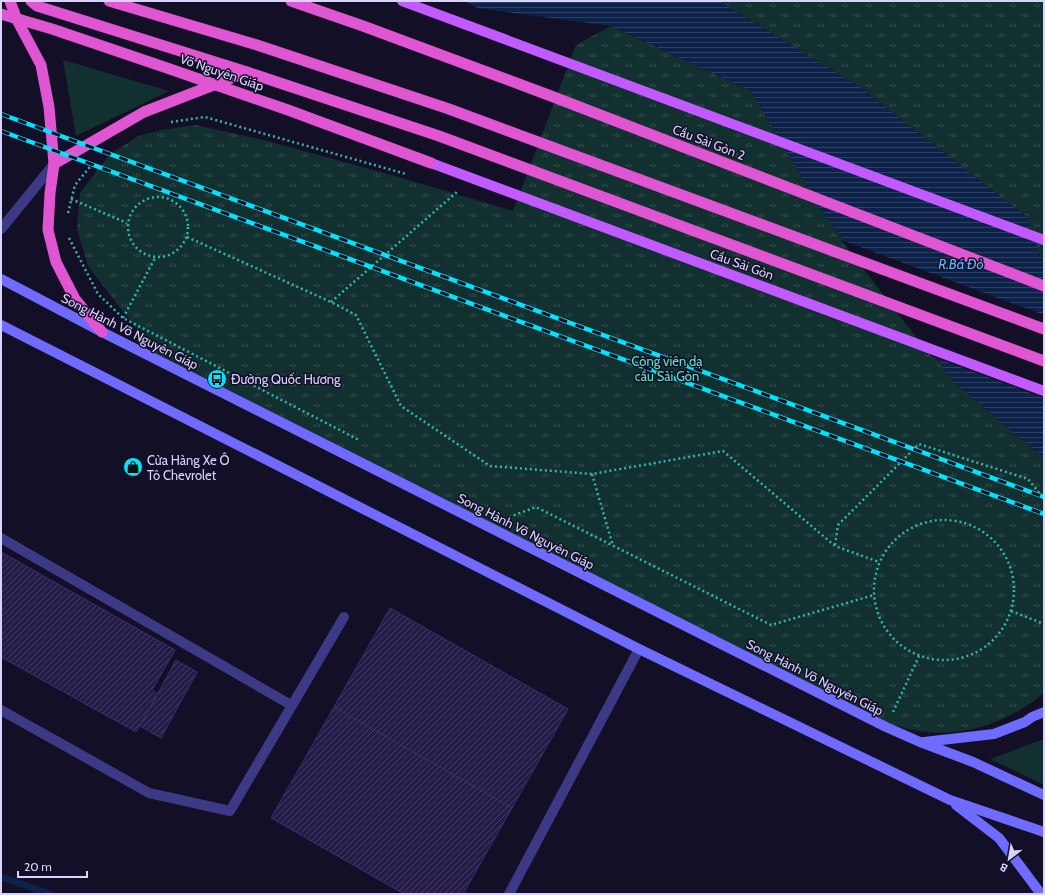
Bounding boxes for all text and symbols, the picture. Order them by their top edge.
street label: Võ Nguyên Giáp [178,50,266,94]
street label: Cầu Sài Gòn 2 [671,121,748,163]
street label: Cầu Sài Gòn [708,245,776,283]
water label: R.Bá Đỏ [938,255,984,273]
street label: Song Hành Võ Nguyên Giáp [59,289,201,373]
park label: Công viên dạ cầu Sài Gòn [631,353,703,384]
bus stop icon: Đường Quốc Hương [206,368,228,390]
place label: Đường Quốc Hương [231,371,341,387]
place label: Cửa Hàng Xe Ô Tô Chevrolet [147,452,230,483]
shop icon: Cửa Hàng Xe Ô Tô Chevrolet [122,456,144,478]
street label: Song Hành Võ Nguyên Giáp [455,489,597,573]
street label: Song Hành Võ Nguyên Giáp [744,635,886,719]
north arrow [989,839,1029,879]
scale bar [18,853,87,879]
text: 20 m [24,859,52,874]
text: B [997,860,1010,875]

